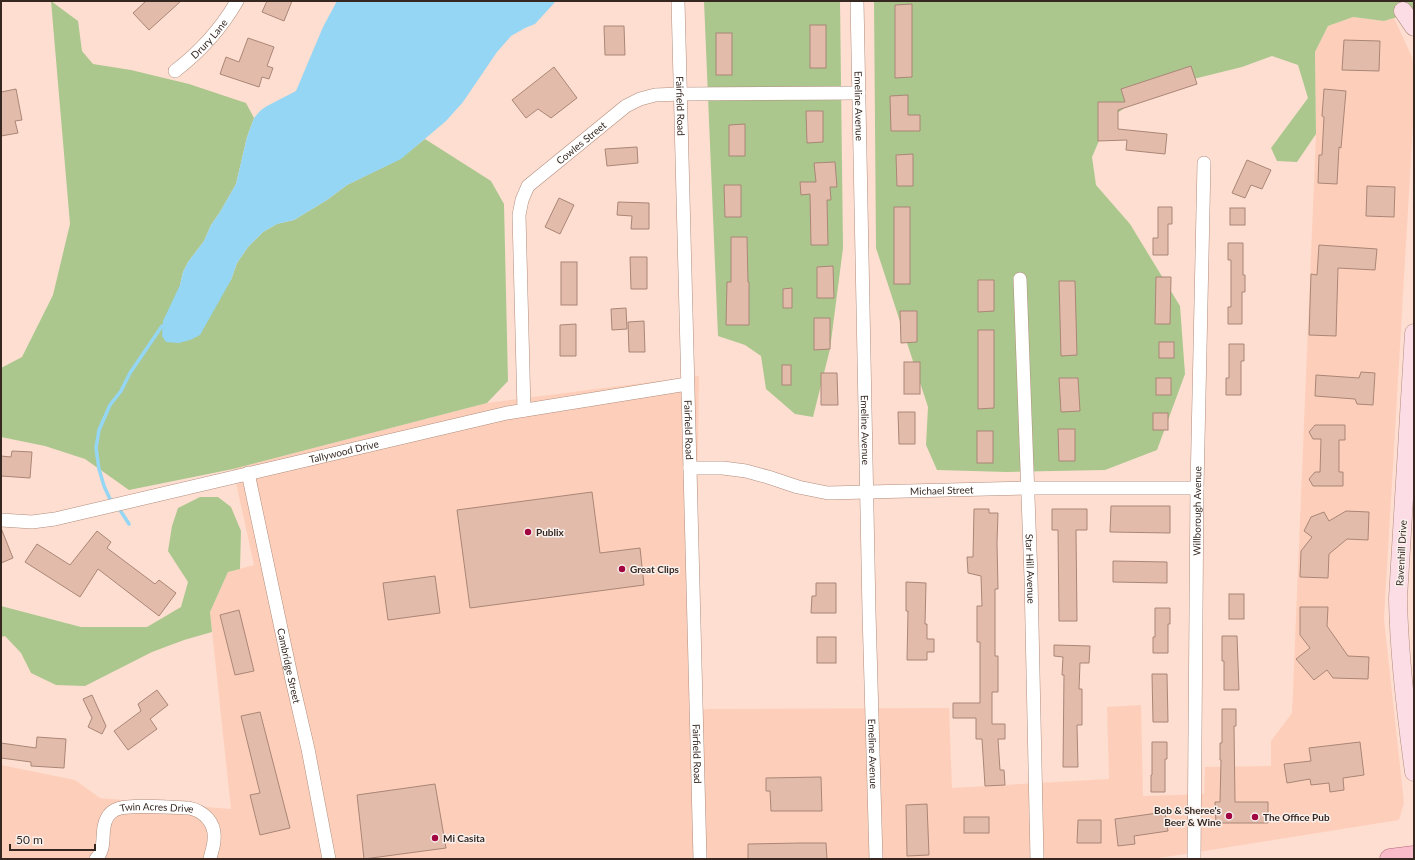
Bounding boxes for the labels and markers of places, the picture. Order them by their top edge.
place label: Publix [536,526,565,538]
marker: Publix [523,527,533,537]
place label: Great Clips [630,563,680,575]
marker: Great Clips [617,564,627,574]
place label: Bob & Sheree's Beer & Wine [1154,804,1222,828]
marker: Bob & Sheree's Beer & Wine [1224,811,1234,821]
place label: The Office Pub [1263,811,1330,823]
marker: The Office Pub [1250,812,1260,822]
place label: Mi Casita [443,832,485,844]
marker: Mi Casita [430,833,440,843]

